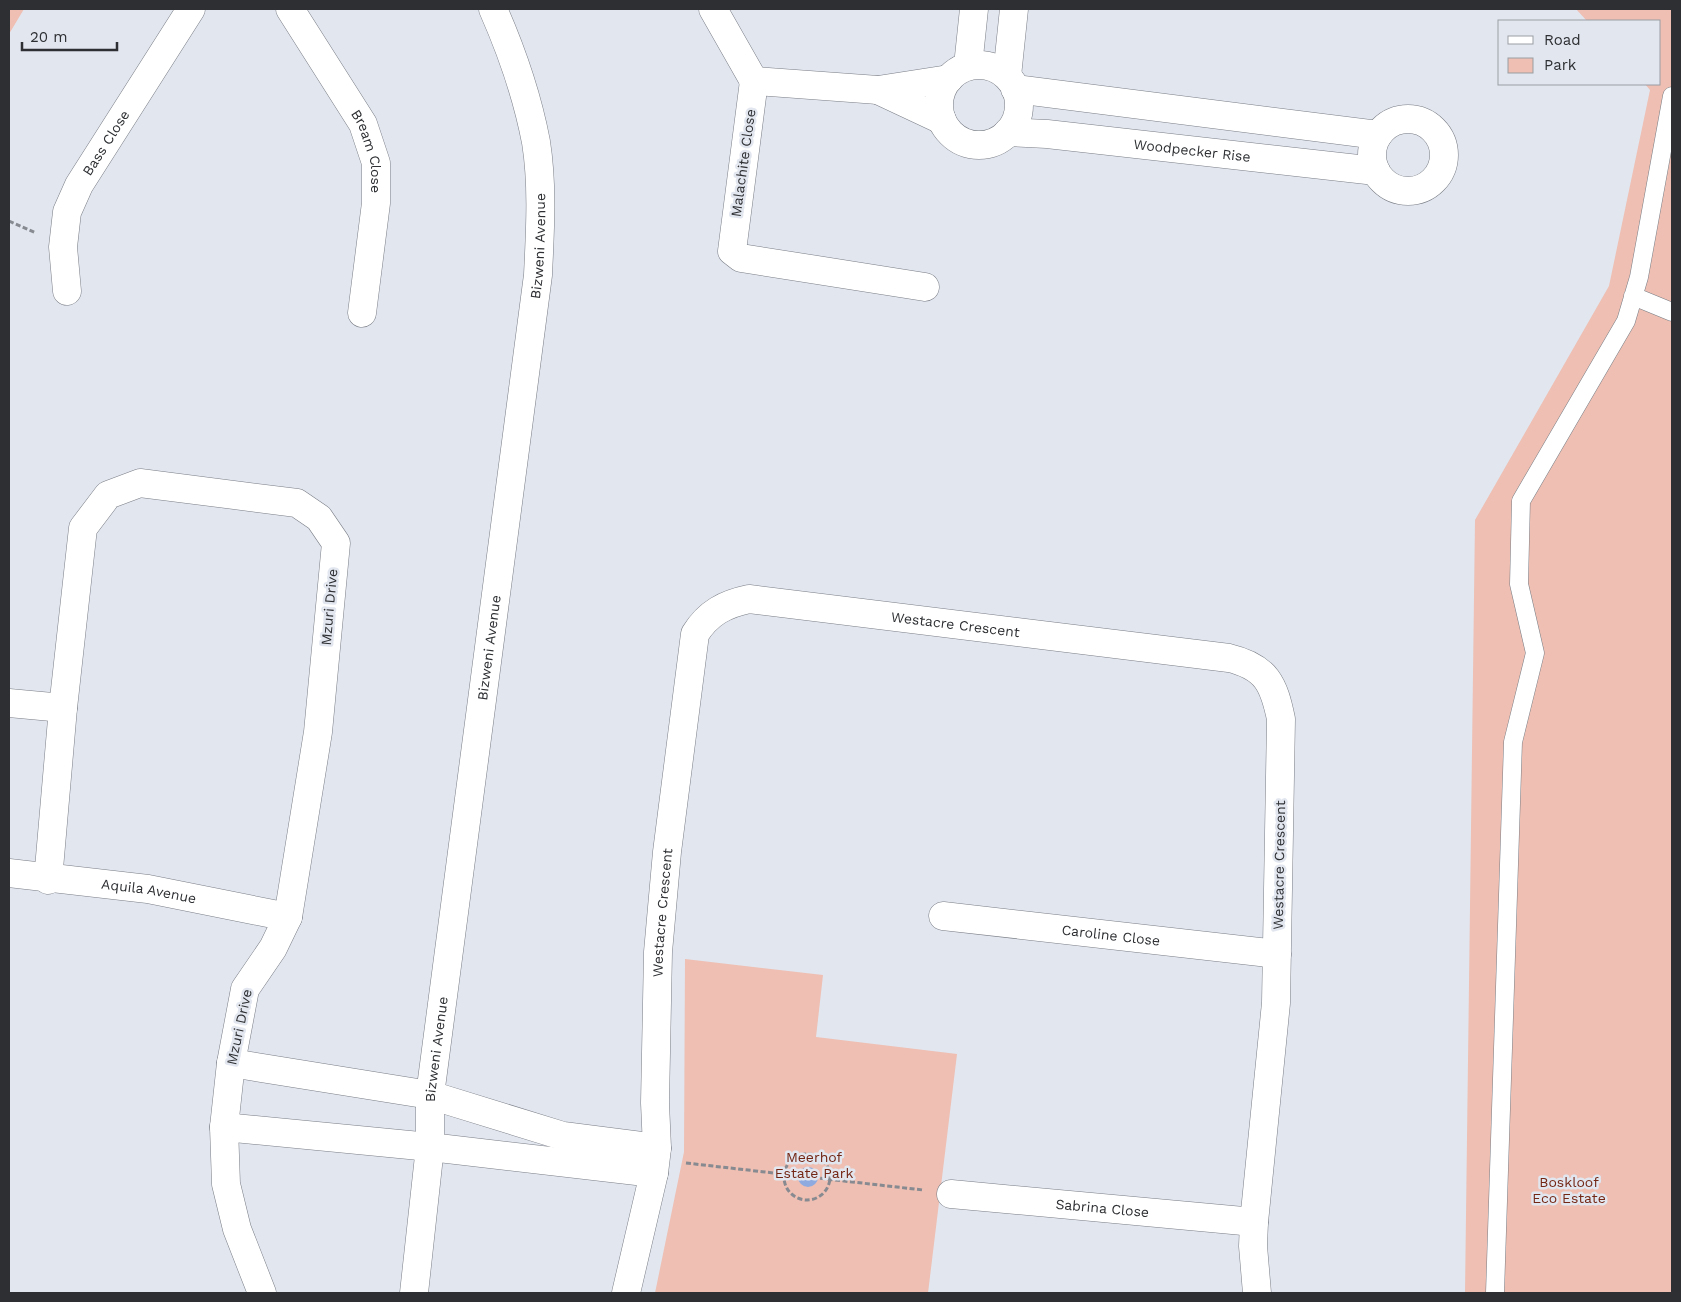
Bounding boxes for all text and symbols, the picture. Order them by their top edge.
scale bar [22,20,118,52]
legend [1498,20,1661,85]
text: 20 m [30,28,68,46]
text: Road [1544,31,1581,49]
text: Park [1544,56,1577,74]
street label: Bass Close [79,107,133,178]
street label: Bream Close [348,107,384,193]
street label: Malachite Close [728,108,758,218]
street label: Woodpecker Rise [1133,136,1251,165]
street label: Bizweni Avenue [527,193,548,300]
street label: Mzuri Drive [318,568,340,646]
street label: Bizweni Avenue [474,594,504,701]
street label: Westacre Crescent [890,609,1021,640]
street label: Westacre Crescent [1270,800,1288,930]
street label: Westacre Crescent [650,847,675,977]
street label: Aquila Avenue [101,876,198,906]
street label: Caroline Close [1061,922,1161,949]
street label: Mzuri Drive [223,988,255,1066]
street label: Bizweni Avenue [422,996,451,1102]
park label: Meerhof Estate Park [775,1149,853,1181]
park label: Boskloof Eco Estate [1532,1174,1606,1206]
street label: Sabrina Close [1055,1196,1150,1220]

